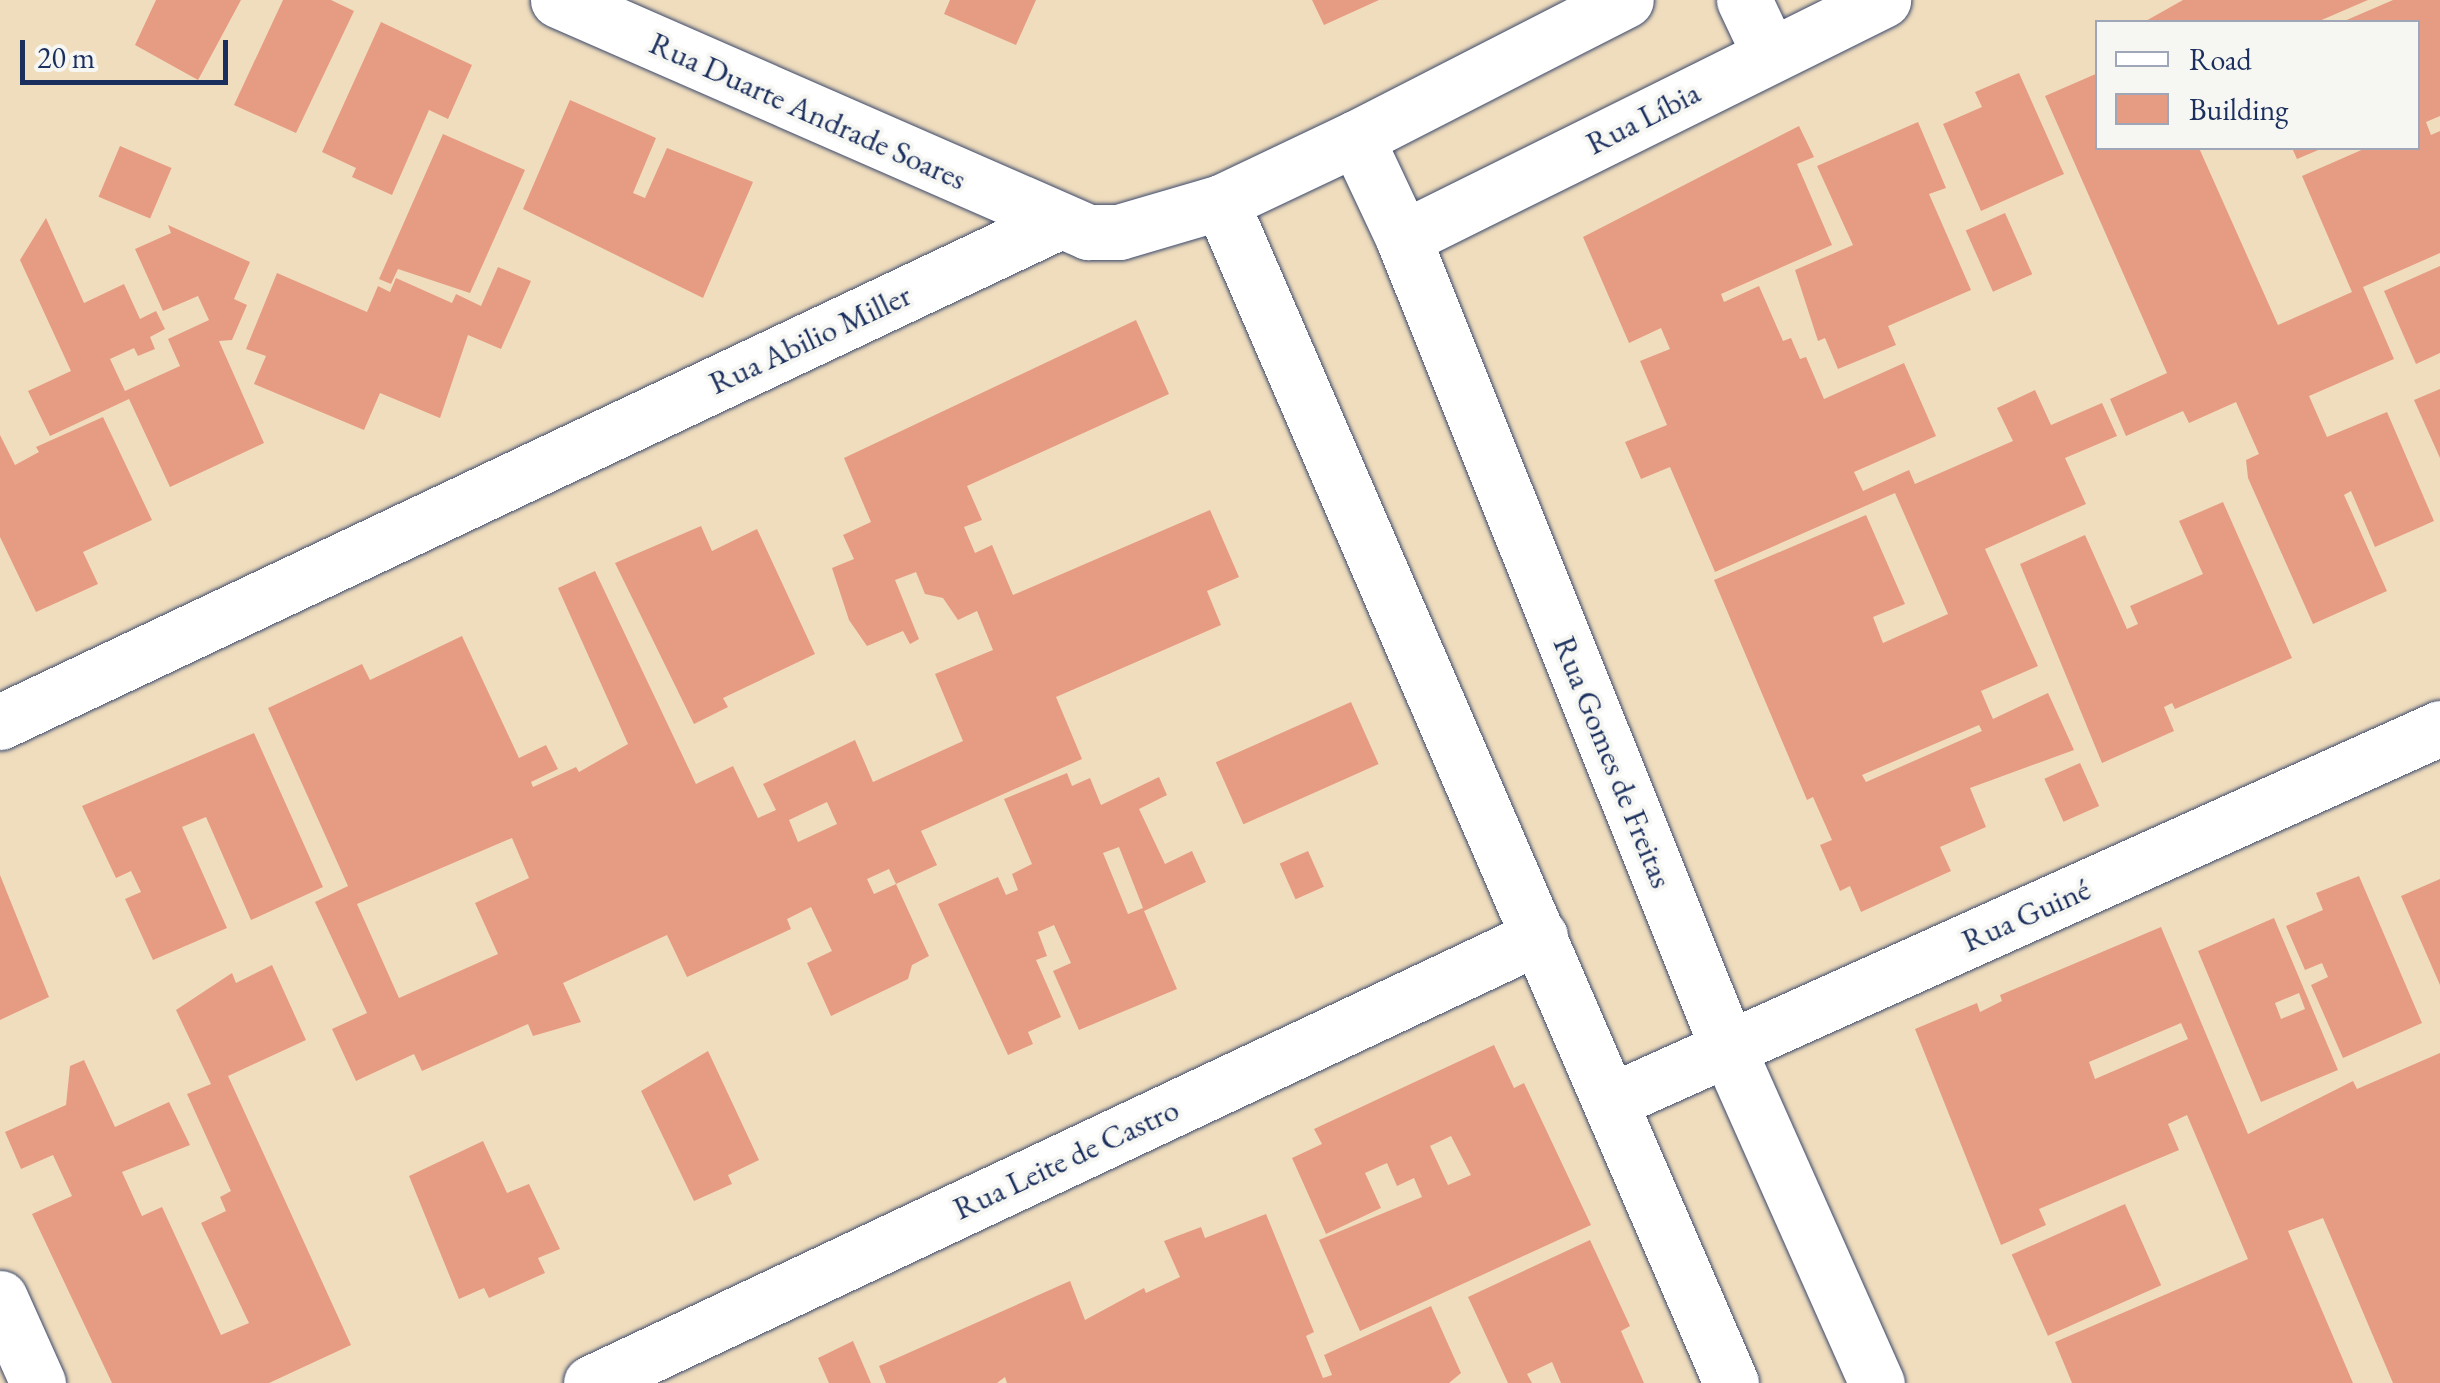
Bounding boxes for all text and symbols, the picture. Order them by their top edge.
scale bar [25,20,232,82]
legend [2095,20,2420,150]
street label: Rua Duarte Andrade Soares [644,24,972,198]
text: 20 m [37,38,95,77]
text: Road [2189,40,2252,79]
street label: Rua Líbia [1580,73,1706,163]
text: Building [2189,90,2288,129]
street label: Rua Abilio Miller [703,275,917,403]
street label: Rua Gomes de Freitas [1545,631,1681,893]
street label: Rua Guiné [1956,870,2096,960]
street label: Rua Leite de Castro [947,1090,1185,1228]

